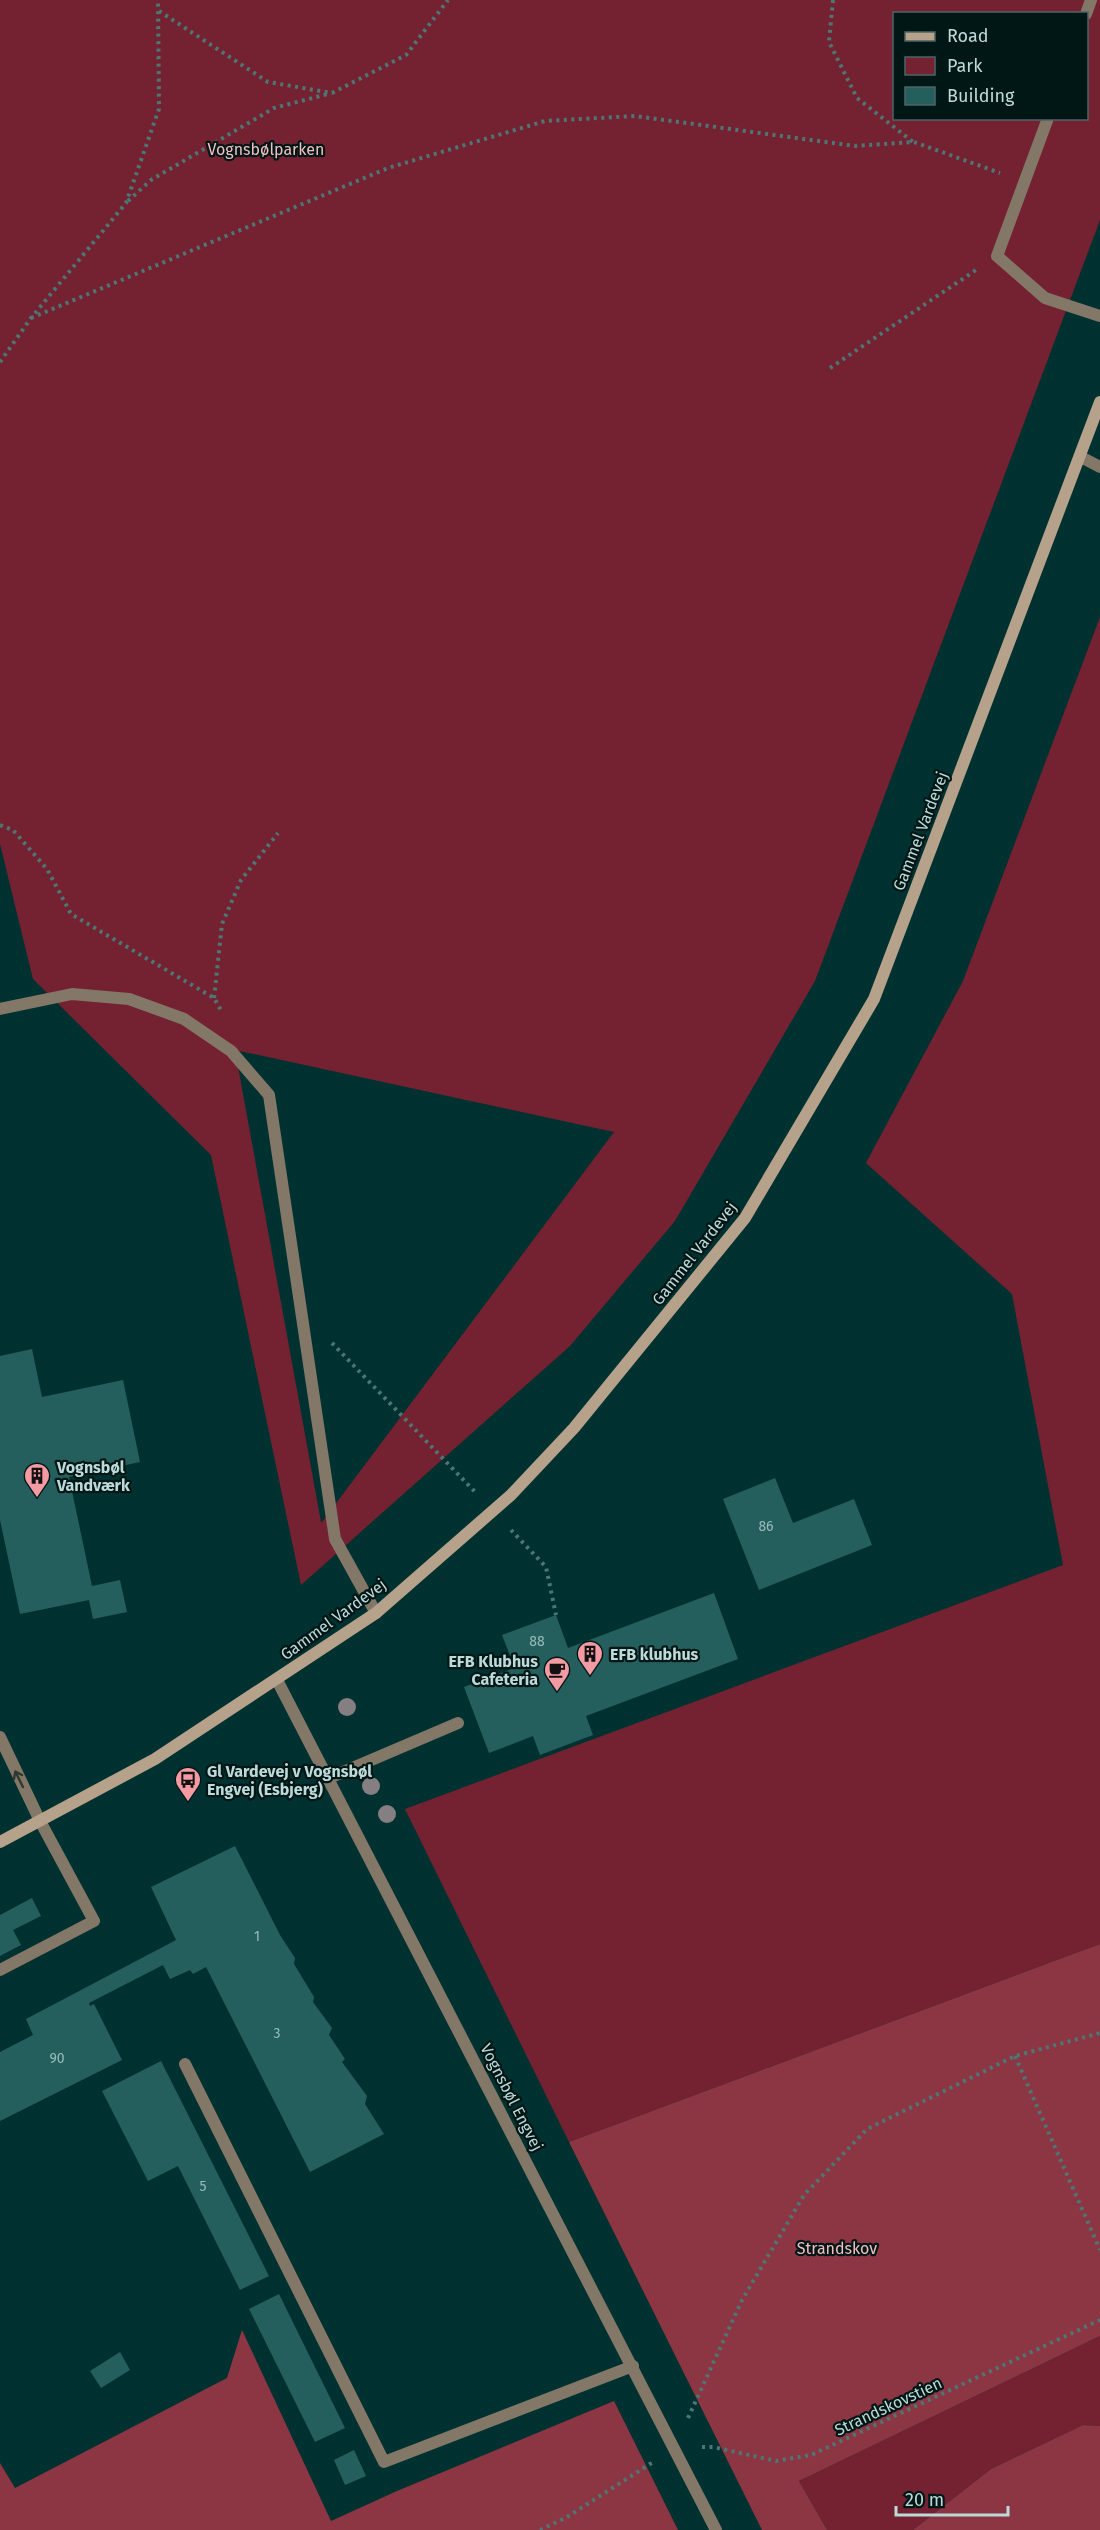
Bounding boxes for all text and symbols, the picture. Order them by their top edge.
legend [893,12,1088,120]
text: Road [947,25,989,47]
text: Park [947,55,983,77]
text: Building [947,85,1015,107]
park label: Vognsbølparken [208,140,324,159]
street label: Gammel Vardevej [889,769,952,893]
street label: Gammel Vardevej [648,1198,741,1309]
place label: Vognsbøl Vandværk [56,1458,130,1495]
building icon: Vognsbøl Vandværk [22,1461,52,1499]
house number: 86 [758,1518,774,1535]
street label: Gammel Vardevej [277,1575,390,1664]
house number: 88 [529,1633,545,1650]
building icon: EFB klubhus [575,1639,605,1677]
place label: EFB klubhus [610,1645,699,1664]
place label: EFB Klubhus Cafeteria [448,1652,538,1689]
cafe icon: EFB Klubhus Cafeteria [542,1655,572,1693]
place label: Gl Vardevej v Vognsbøl Engvej (Esbjerg) [207,1762,372,1799]
bus stop icon: Gl Vardevej v Vognsbøl Engvej (Esbjerg) [173,1765,203,1803]
one-way arrow [13,1771,25,1789]
house number: 1 [254,1928,260,1945]
house number: 3 [274,2025,281,2042]
street label: Vognsbøl Engvej [476,2040,547,2154]
house number: 90 [49,2050,65,2067]
house number: 5 [199,2178,207,2195]
park label: Strandskov [797,2239,877,2258]
street label: Strandskovstien [832,2373,945,2440]
scale bar [896,2479,1008,2517]
text: 20 m [905,2489,944,2511]

